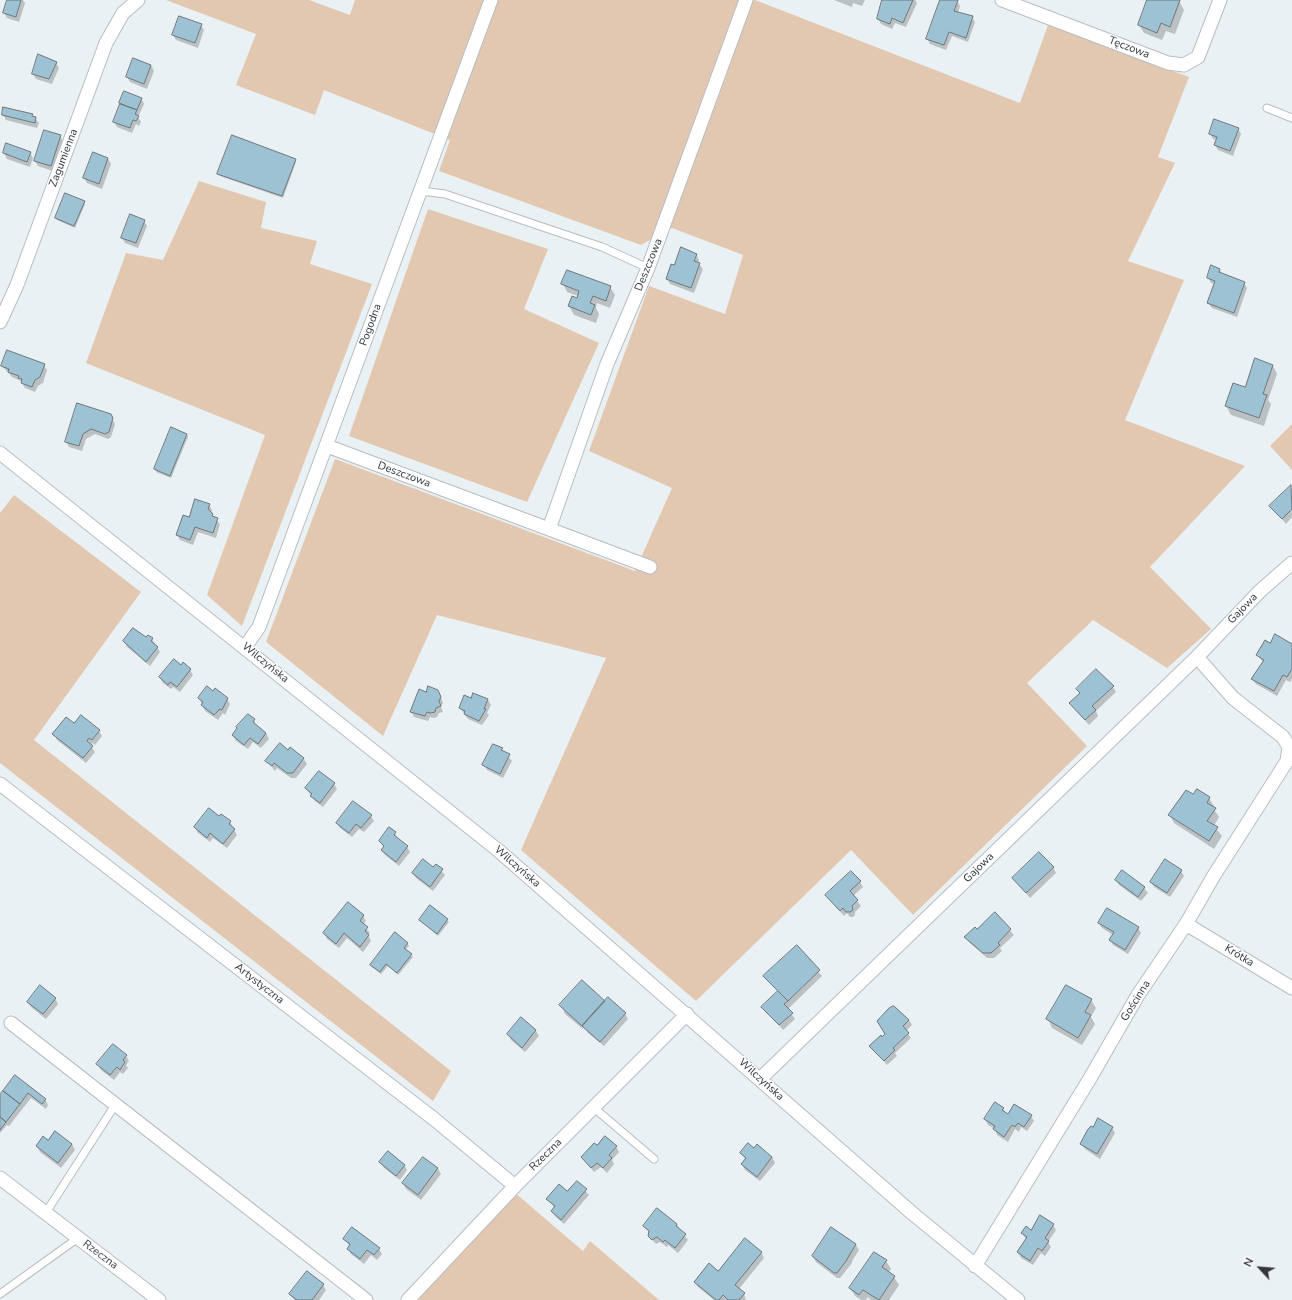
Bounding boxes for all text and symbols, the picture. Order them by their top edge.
street label: Tęczowa [1107,34,1151,62]
street label: Zagumienna [47,127,81,189]
street label: Deszczowa [633,237,665,293]
street label: Pogodna [357,302,385,348]
street label: Deszczowa [376,459,432,491]
street label: Gajowa [1225,591,1261,627]
street label: Wilczyńska [239,640,291,686]
street label: Wilczyńska [491,844,543,890]
street label: Gajowa [961,850,997,886]
street label: Krótka [1222,942,1256,970]
street label: Artystyczna [232,961,286,1007]
street label: Gościnna [1118,978,1154,1024]
street label: Wilczyńska [736,1056,786,1104]
street label: Rzeczna [527,1136,565,1174]
street label: Rzeczna [80,1238,120,1272]
north arrow [1240,1248,1280,1288]
text: N [1240,1256,1257,1270]

